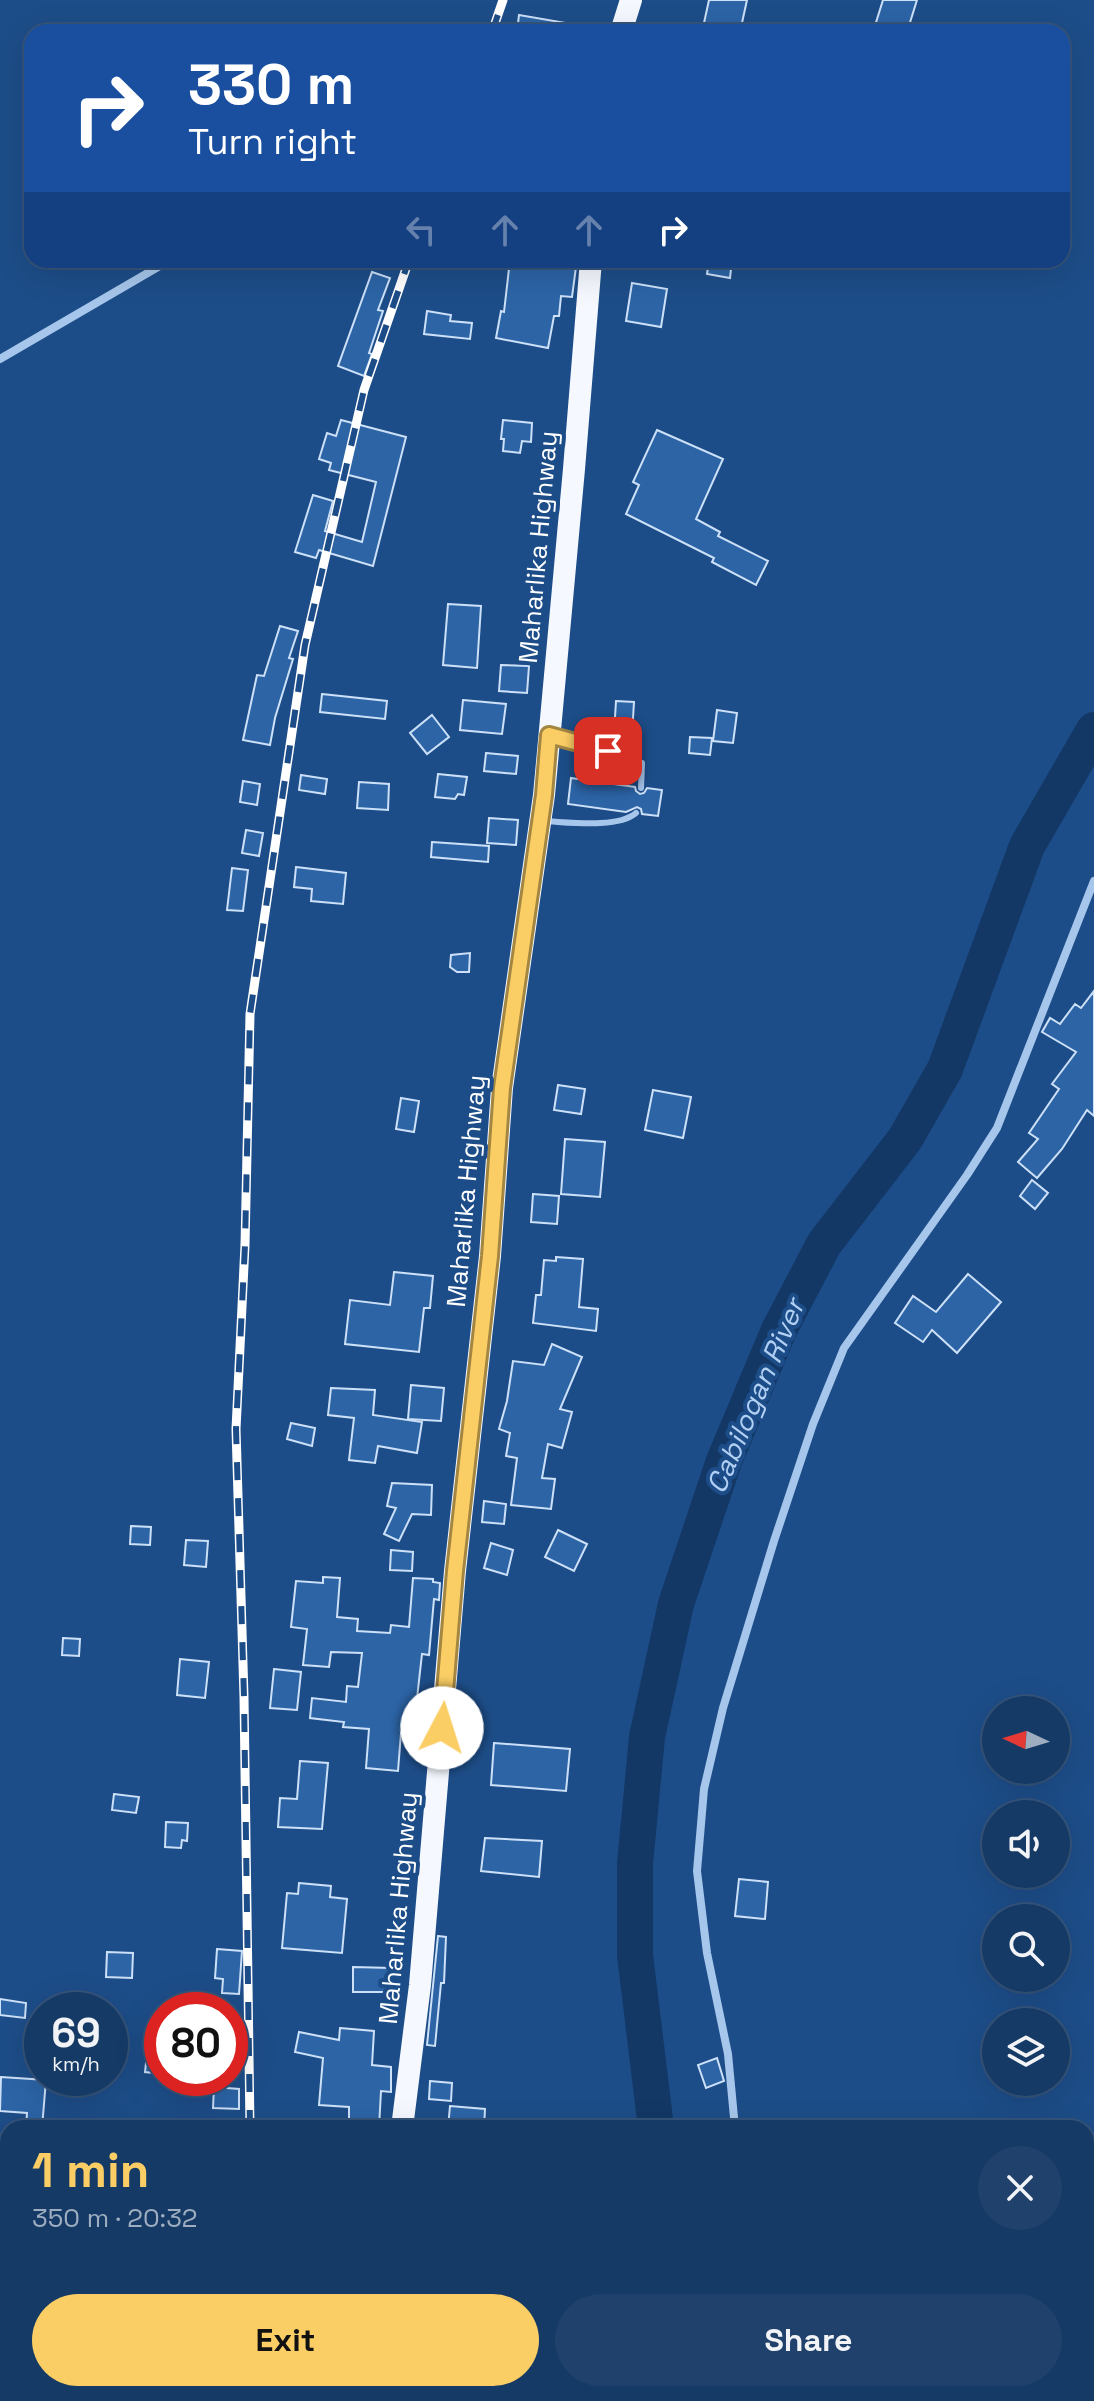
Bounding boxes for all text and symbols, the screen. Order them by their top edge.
text: 330 m [188,49,354,120]
icon: right [56,56,160,160]
text: Turn right [188,119,357,165]
icon: left [399,208,443,252]
icon: ahead [483,208,527,252]
icon: ahead [567,208,611,252]
icon: right [651,208,695,252]
street label: Maharlika Highway [511,429,565,665]
pin [574,717,642,785]
icon: arrive [586,729,630,773]
street label: Maharlika Highway [439,1073,493,1309]
water label: Cabilogan River [698,1290,814,1499]
position arrow [400,1686,484,1770]
north arrow [982,1696,1070,1784]
map controls [982,1696,1070,2096]
street label: Maharlika Highway [371,1790,425,2026]
button: sound [982,1800,1070,1888]
button: search [982,1904,1070,1992]
speed limit sign: 80 [144,1992,248,2096]
text: 69 [51,2008,101,2059]
button: layers [982,2008,1070,2096]
text: km/h [52,2051,100,2077]
text: 1 min [32,2140,149,2201]
button: close [978,2146,1062,2230]
text: 350 m · 20:32 [32,2201,198,2235]
button: Exit [32,2294,539,2386]
button: Share [555,2294,1062,2386]

